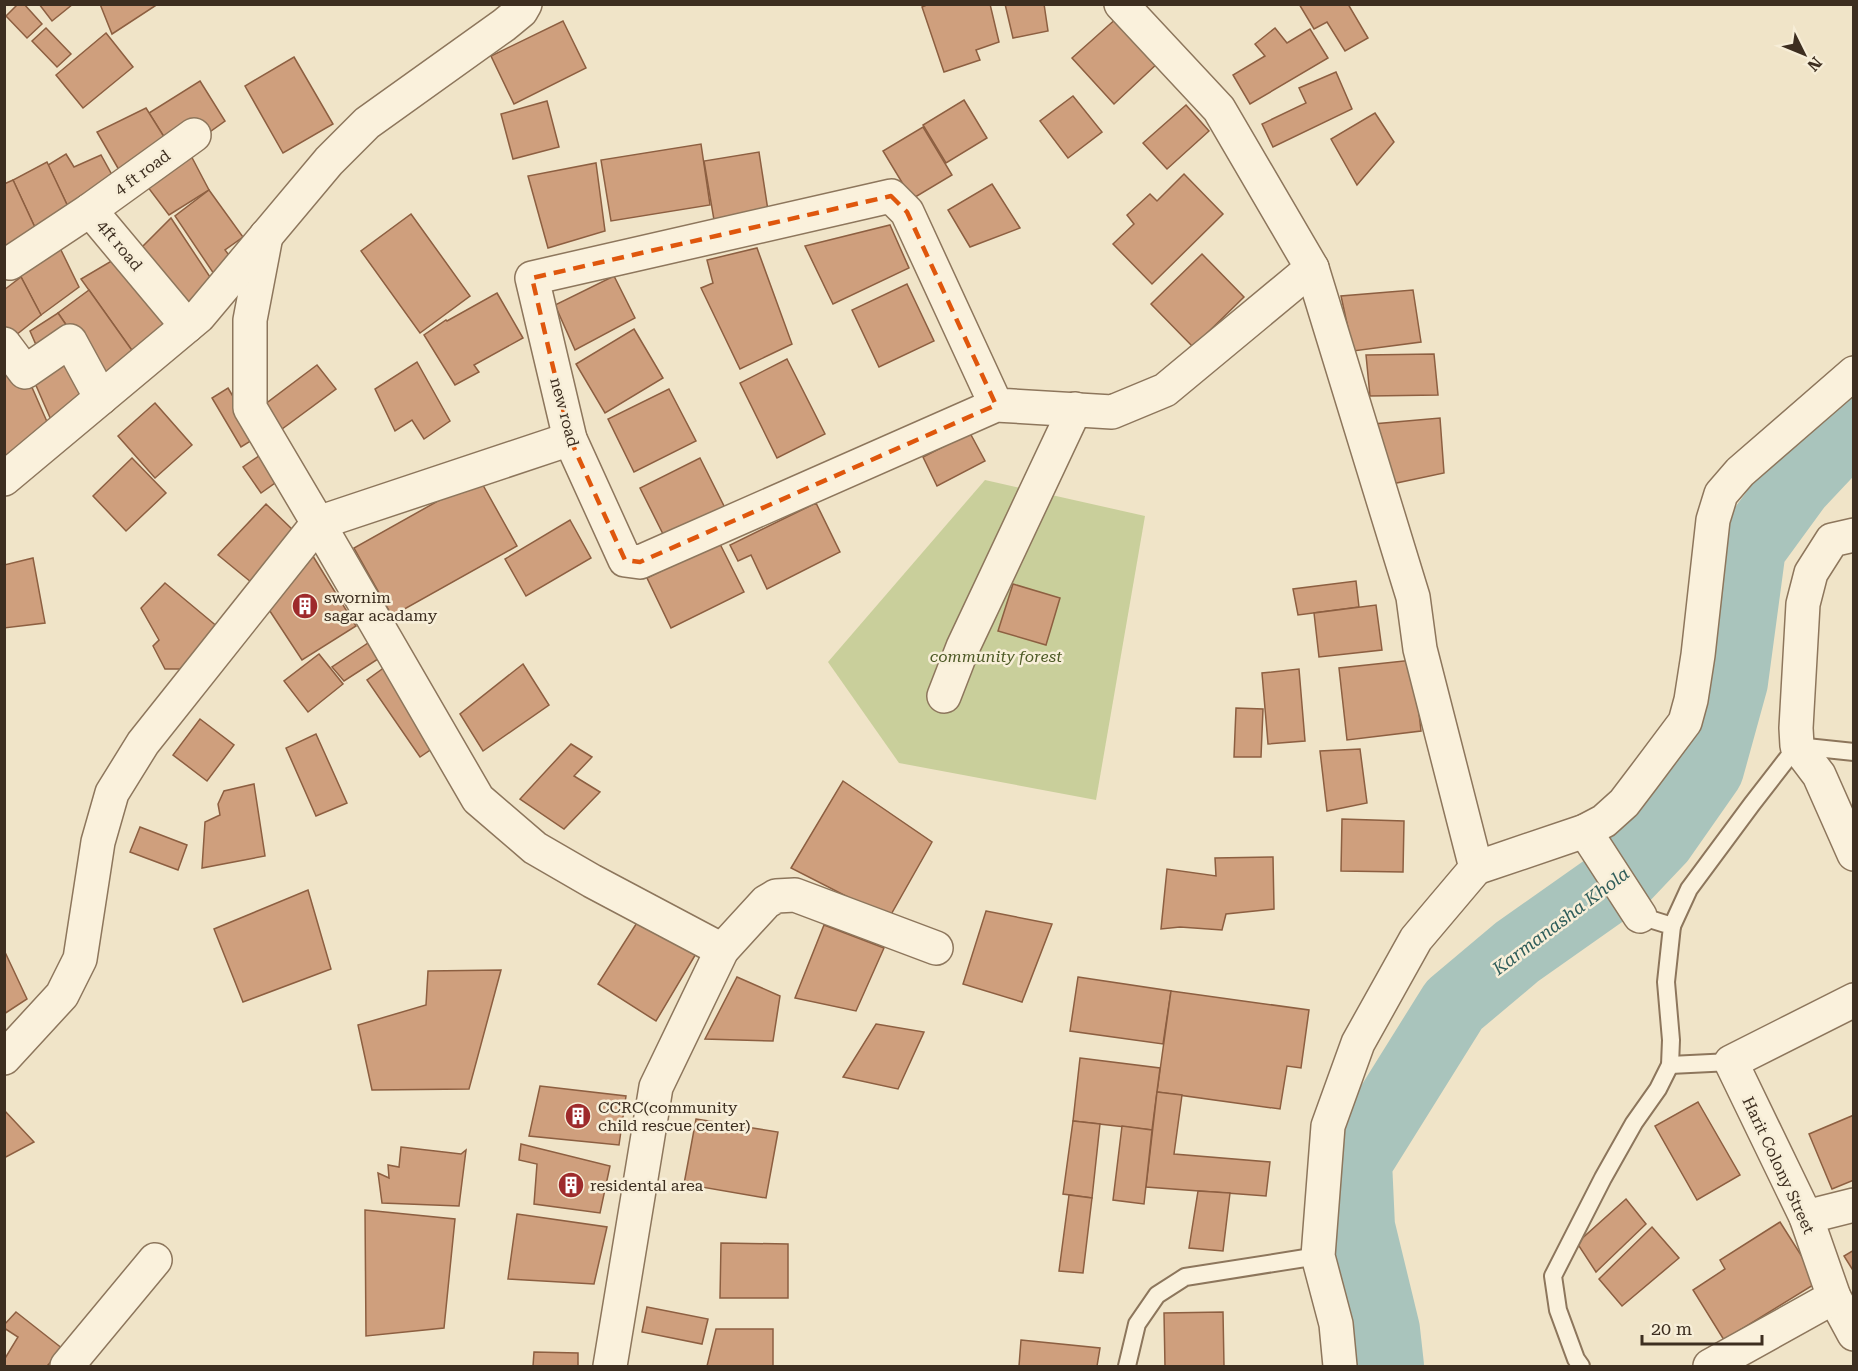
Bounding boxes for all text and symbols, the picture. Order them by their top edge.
north arrow [1774,24,1834,84]
text: N [1803,53,1826,75]
street label: 4 ft road [111,146,174,199]
street label: 4ft road [93,216,146,275]
street label: new road [546,375,583,449]
place label: swornim sagar acadamy [324,588,438,625]
building icon: swornim sagar acadamy [290,591,320,621]
park label: community forest [930,647,1062,666]
water label: Karmanasha Khola [1487,862,1633,979]
street label: Harit Colony Street [1738,1094,1819,1237]
place label: CCRC(community child rescue center) [598,1098,751,1135]
building icon: CCRC(community child rescue center) [563,1101,593,1131]
building icon: residental area [556,1170,586,1200]
place label: residental area [590,1176,704,1195]
scale bar [1642,1308,1762,1346]
text: 20 m [1651,1318,1692,1339]

